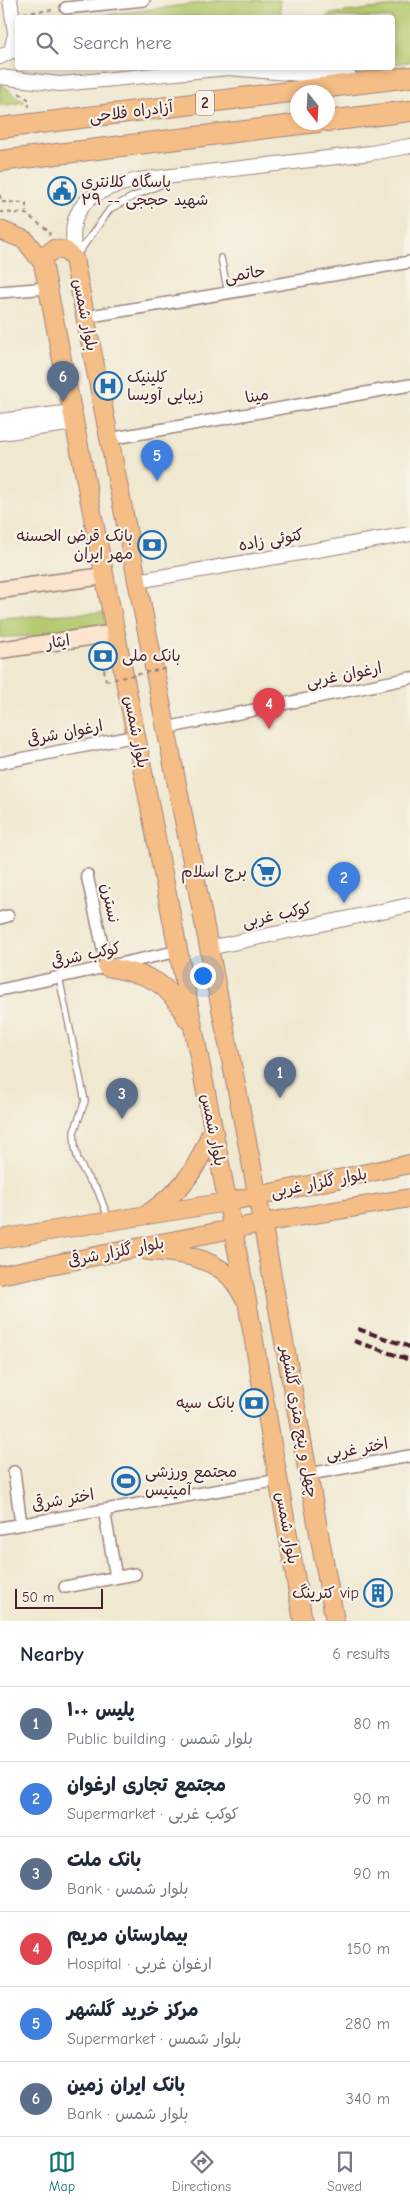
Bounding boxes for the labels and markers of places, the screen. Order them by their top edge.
place label: پاسگاه کلانتری ۲۹ -- شهید حججی [81,172,208,210]
public building icon: پاسگاه کلانتری ۲۹ -- شهید حججی [47,176,77,206]
pin: 6 [47,361,79,402]
place label: کلینیک زیبایی آویسا [127,368,204,405]
hospital icon: کلینیک زیبایی آویسا [93,371,123,401]
pin: 5 [141,440,173,481]
place label: بانک قرض الحسنه مهر ایران [16,527,133,563]
bank icon: بانک قرض الحسنه مهر ایران [137,530,167,560]
bank icon: بانک ملی [88,641,118,671]
place label: بانک ملی [122,647,181,666]
pin: 4 [253,688,285,729]
supermarket icon: برج اسلام [251,857,281,887]
pin: 2 [328,862,360,903]
place label: برج اسلام [181,863,247,884]
pin: 1 [264,1057,296,1098]
pin: 3 [106,1078,138,1119]
bank icon: بانک سپه [239,1388,269,1418]
place label: بانک سپه [176,1394,235,1413]
place label: مجتمع ورزشی آمیتیس [145,1463,237,1499]
sports icon: مجتمع ورزشی آمیتیس [111,1466,141,1496]
building icon: کترینگ vip [363,1578,393,1608]
place label: کترینگ vip [292,1583,359,1602]

